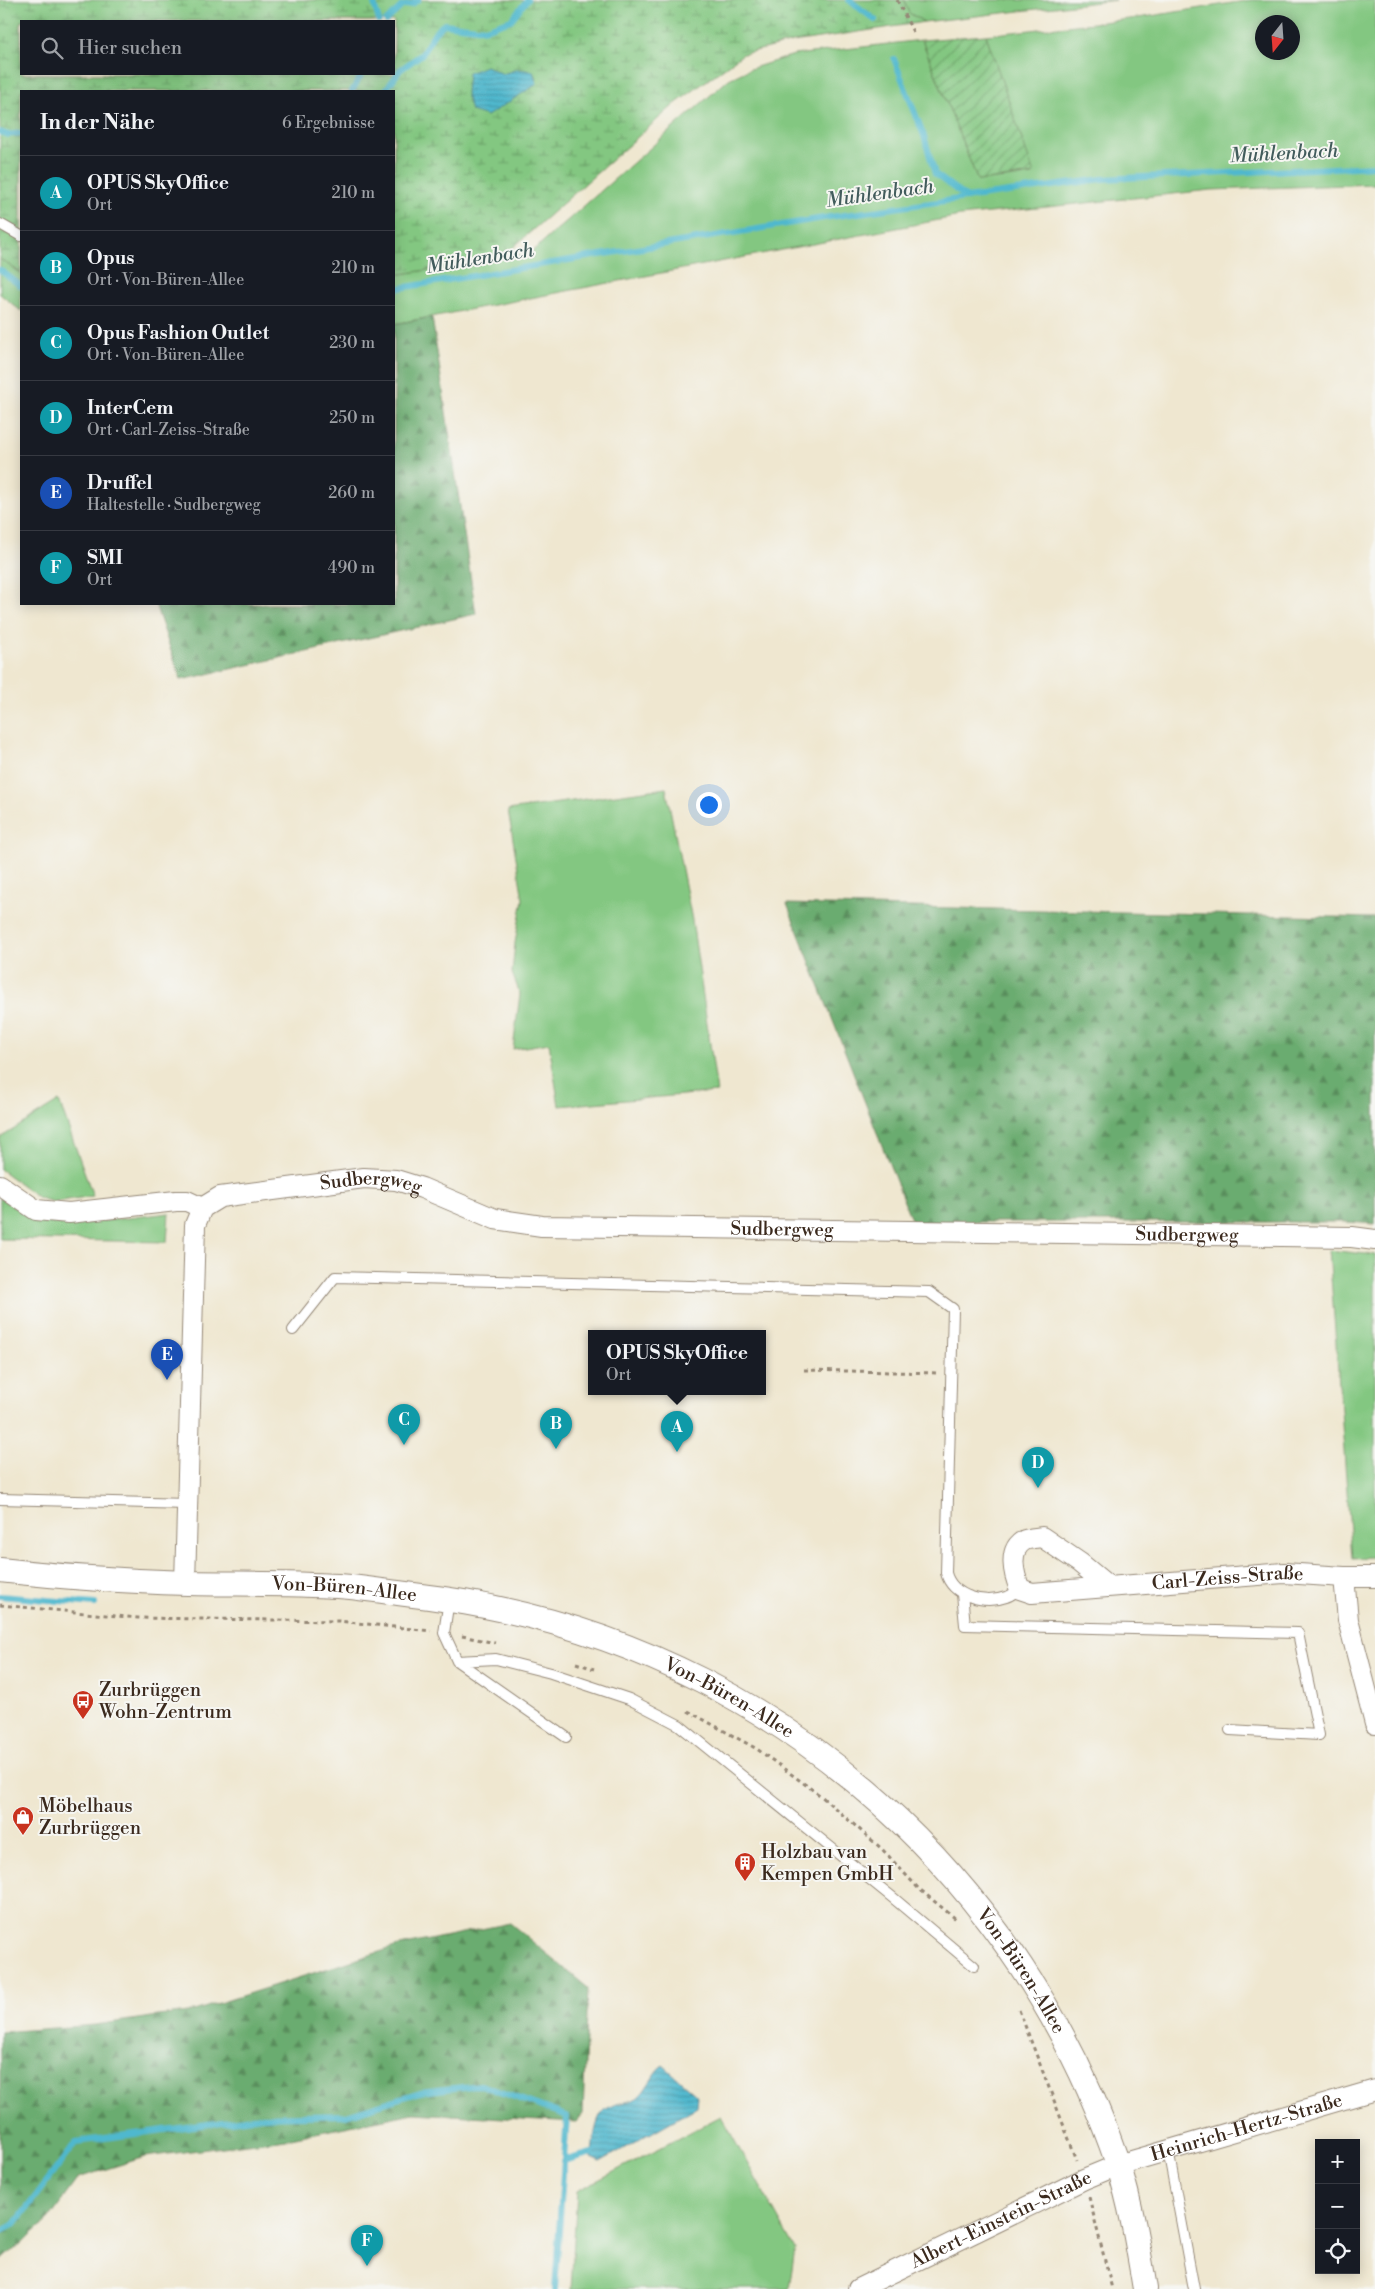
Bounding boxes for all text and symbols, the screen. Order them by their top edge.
north arrow [1255,15,1300,60]
search box [20,20,395,75]
icon: search [38,34,66,62]
text: Hier suchen [78,36,182,60]
text: In der Nähe [40,110,155,136]
text: 6 Ergebnisse [282,113,375,133]
water label: Mühlenbach [1229,139,1340,169]
text: OPUS SkyOffice [87,171,229,195]
water label: Mühlenbach [824,174,936,214]
text: A [50,183,62,203]
text: 210 m [331,183,375,203]
text: Ort [87,195,113,215]
water label: Mühlenbach [424,238,537,280]
text: Opus [87,246,135,270]
text: B [50,258,62,278]
text: 210 m [331,258,375,278]
text: Ort · Von-Büren-Allee [87,270,244,290]
text: Opus Fashion Outlet [87,321,269,345]
text: C [50,333,62,353]
text: 230 m [329,333,375,353]
text: Ort · Von-Büren-Allee [87,345,244,365]
text: InterCem [87,396,174,420]
text: D [50,408,62,428]
text: 250 m [329,408,375,428]
text: Ort · Carl-Zeiss-Straße [87,420,250,440]
text: Druffel [87,471,153,495]
text: E [50,483,62,503]
text: 260 m [328,483,375,503]
text: Haltestelle · Sudbergweg [87,495,261,515]
text: SMI [87,546,123,570]
text: F [50,558,62,578]
text: 490 m [328,558,375,578]
text: Ort [87,570,113,590]
your location [696,792,722,818]
street label: Sudbergweg [318,1166,425,1199]
street label: Sudbergweg [730,1217,834,1242]
street label: Sudbergweg [1135,1222,1239,1247]
popup [588,1330,766,1395]
pin: E [151,1339,183,1380]
text: OPUS SkyOffice [606,1341,748,1365]
text: Ort [606,1365,632,1385]
pin: C [388,1404,420,1445]
pin: B [540,1408,572,1449]
pin: A [661,1411,693,1452]
pin: D [1022,1447,1054,1488]
street label: Carl-Zeiss-Straße [1151,1561,1304,1595]
street label: Von-Büren-Allee [271,1572,418,1607]
street label: Von-Büren-Allee [659,1652,799,1744]
place label: Zurbrüggen Wohn-Zentrum [98,1678,232,1724]
bus stop icon: Zurbrüggen Wohn-Zentrum [71,1689,95,1720]
place label: Möbelhaus Zurbrüggen [39,1794,141,1840]
shop icon: Möbelhaus Zurbrüggen [11,1805,35,1836]
place label: Holzbau van Kempen GmbH [761,1840,893,1886]
building icon: Holzbau van Kempen GmbH [733,1851,757,1882]
street label: Von-Büren-Allee [971,1902,1071,2038]
street label: Heinrich-Hertz-Straße [1148,2088,1345,2167]
map controls [1315,2139,1360,2274]
button: + [1315,2139,1360,2184]
street label: Albert-Einstein-Straße [905,2165,1095,2274]
button: − [1315,2184,1360,2229]
pin: F [351,2225,383,2266]
button: locate [1315,2229,1360,2274]

